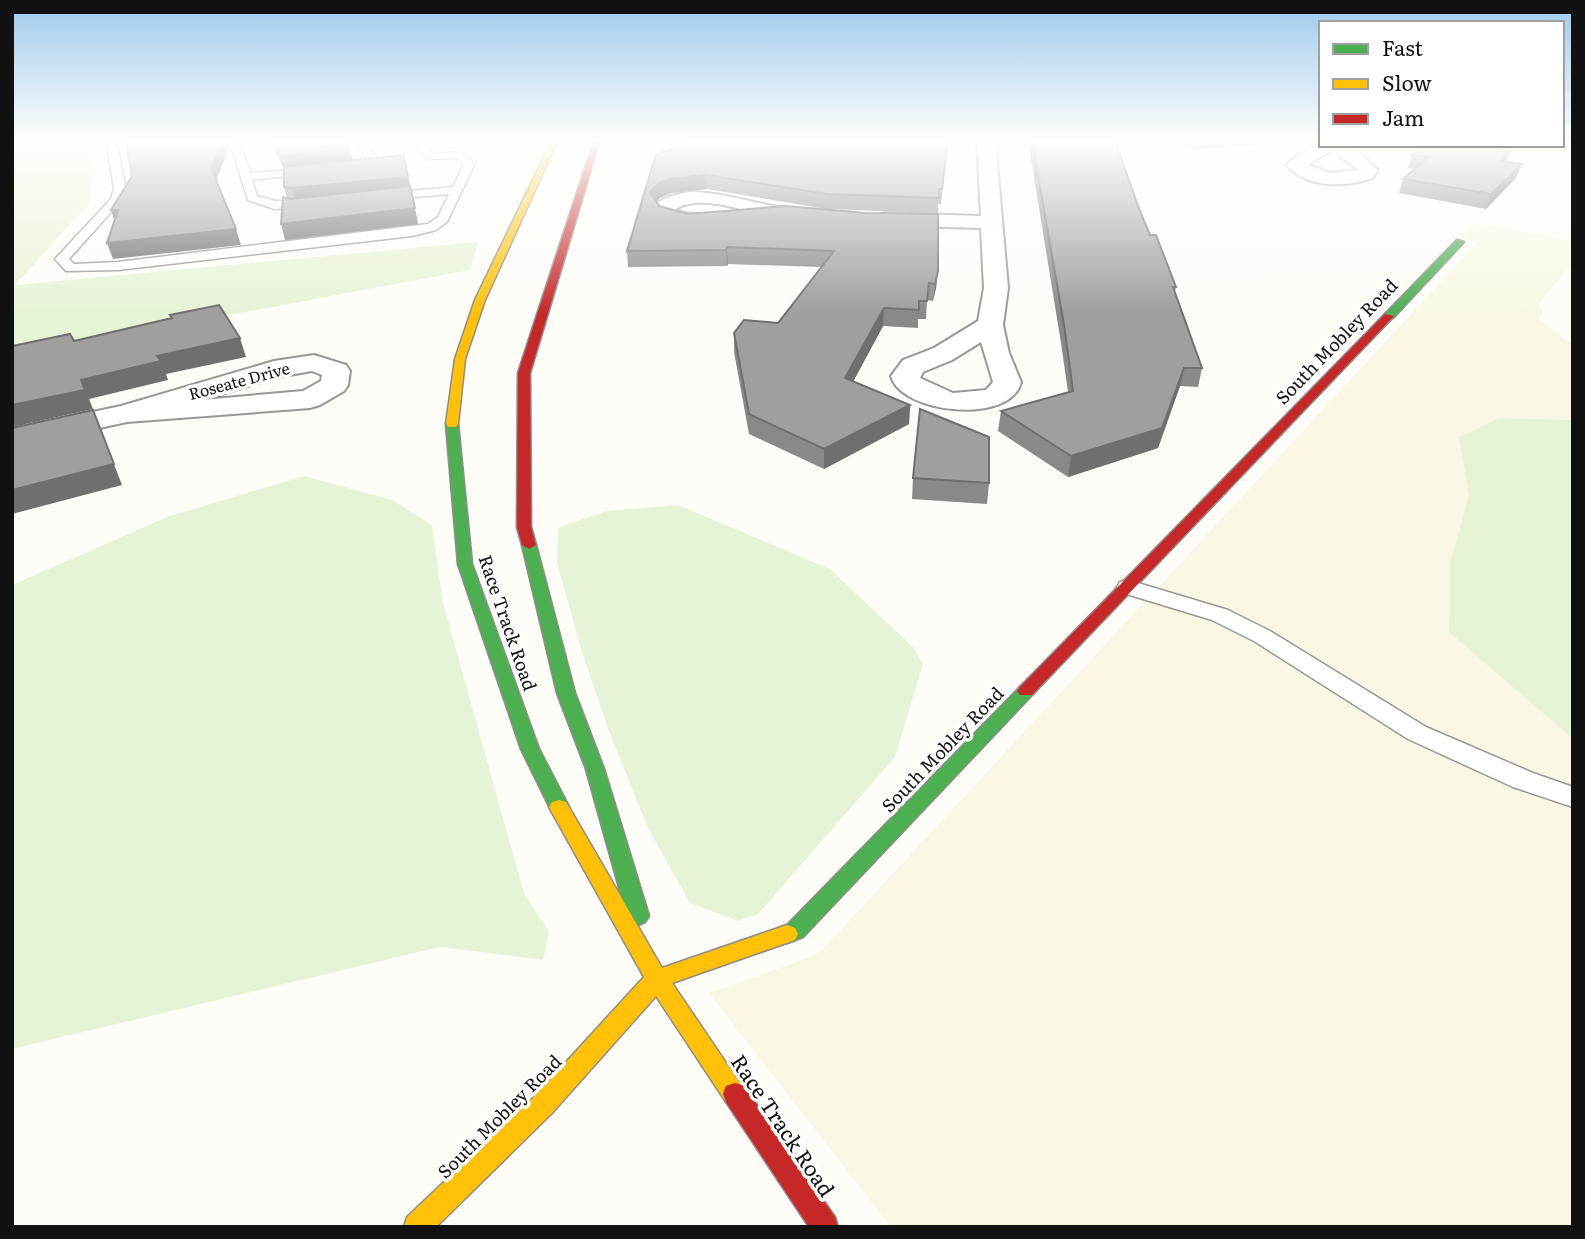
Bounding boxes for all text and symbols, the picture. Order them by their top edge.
legend [1319,21,1564,147]
text: Fast [1382,31,1423,62]
text: Slow [1382,66,1432,97]
text: Jam [1382,101,1424,132]
street label: South Mobley Road [1269,272,1403,410]
street label: Roseate Drive [185,355,292,405]
street label: Race Track Road [472,551,544,694]
street label: South Mobley Road [875,680,1009,818]
street label: Race Track Road [725,1047,843,1202]
street label: South Mobley Road [431,1048,567,1184]

